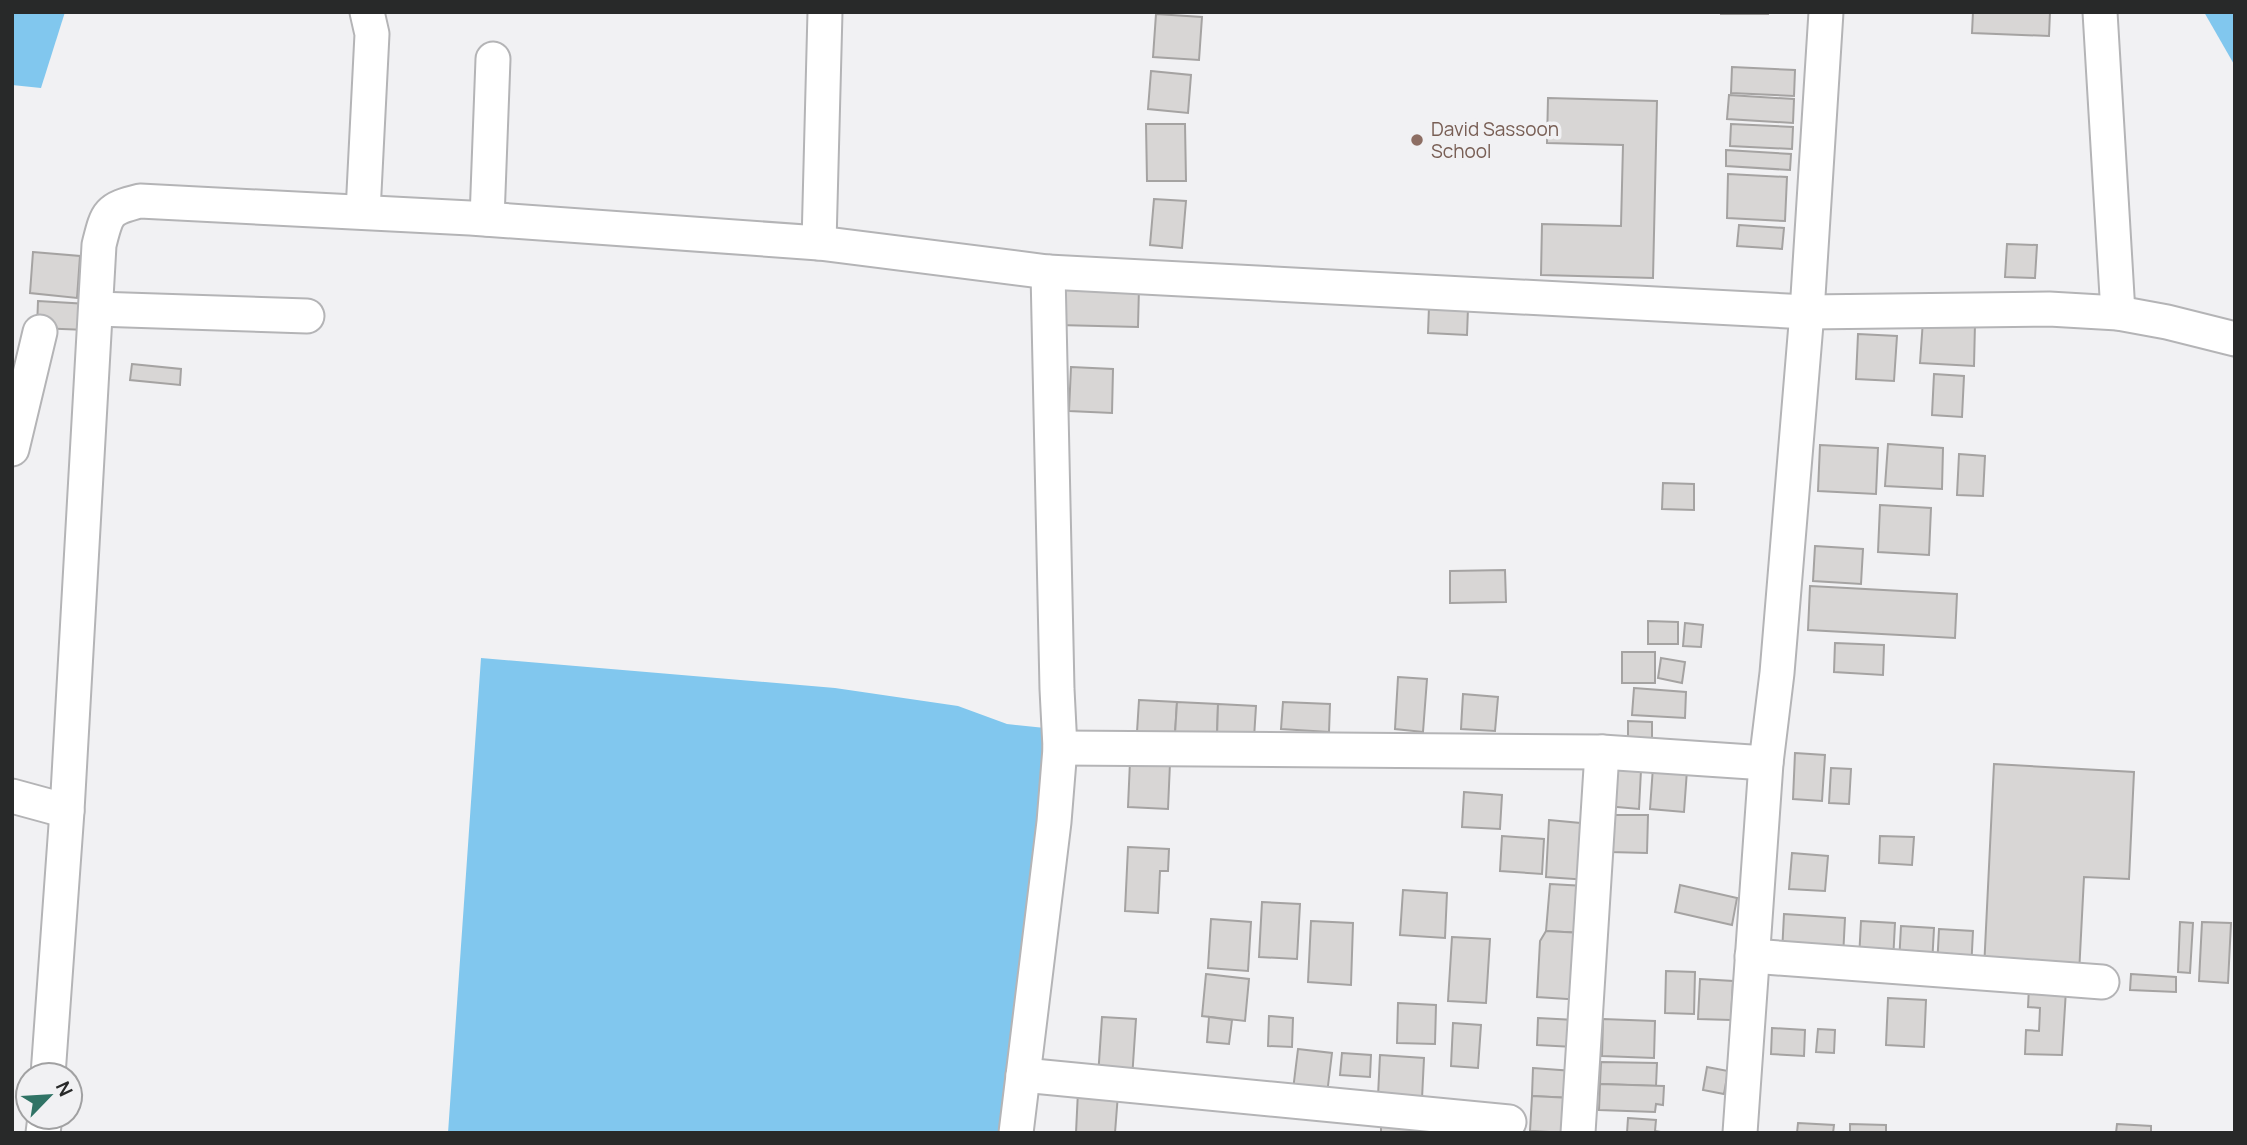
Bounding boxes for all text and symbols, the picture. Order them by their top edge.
place label: David Sassoon School [1431,116,1559,164]
marker: David Sassoon School [1409,132,1425,148]
north arrow [14,1061,84,1131]
text: N [50,1077,79,1100]

